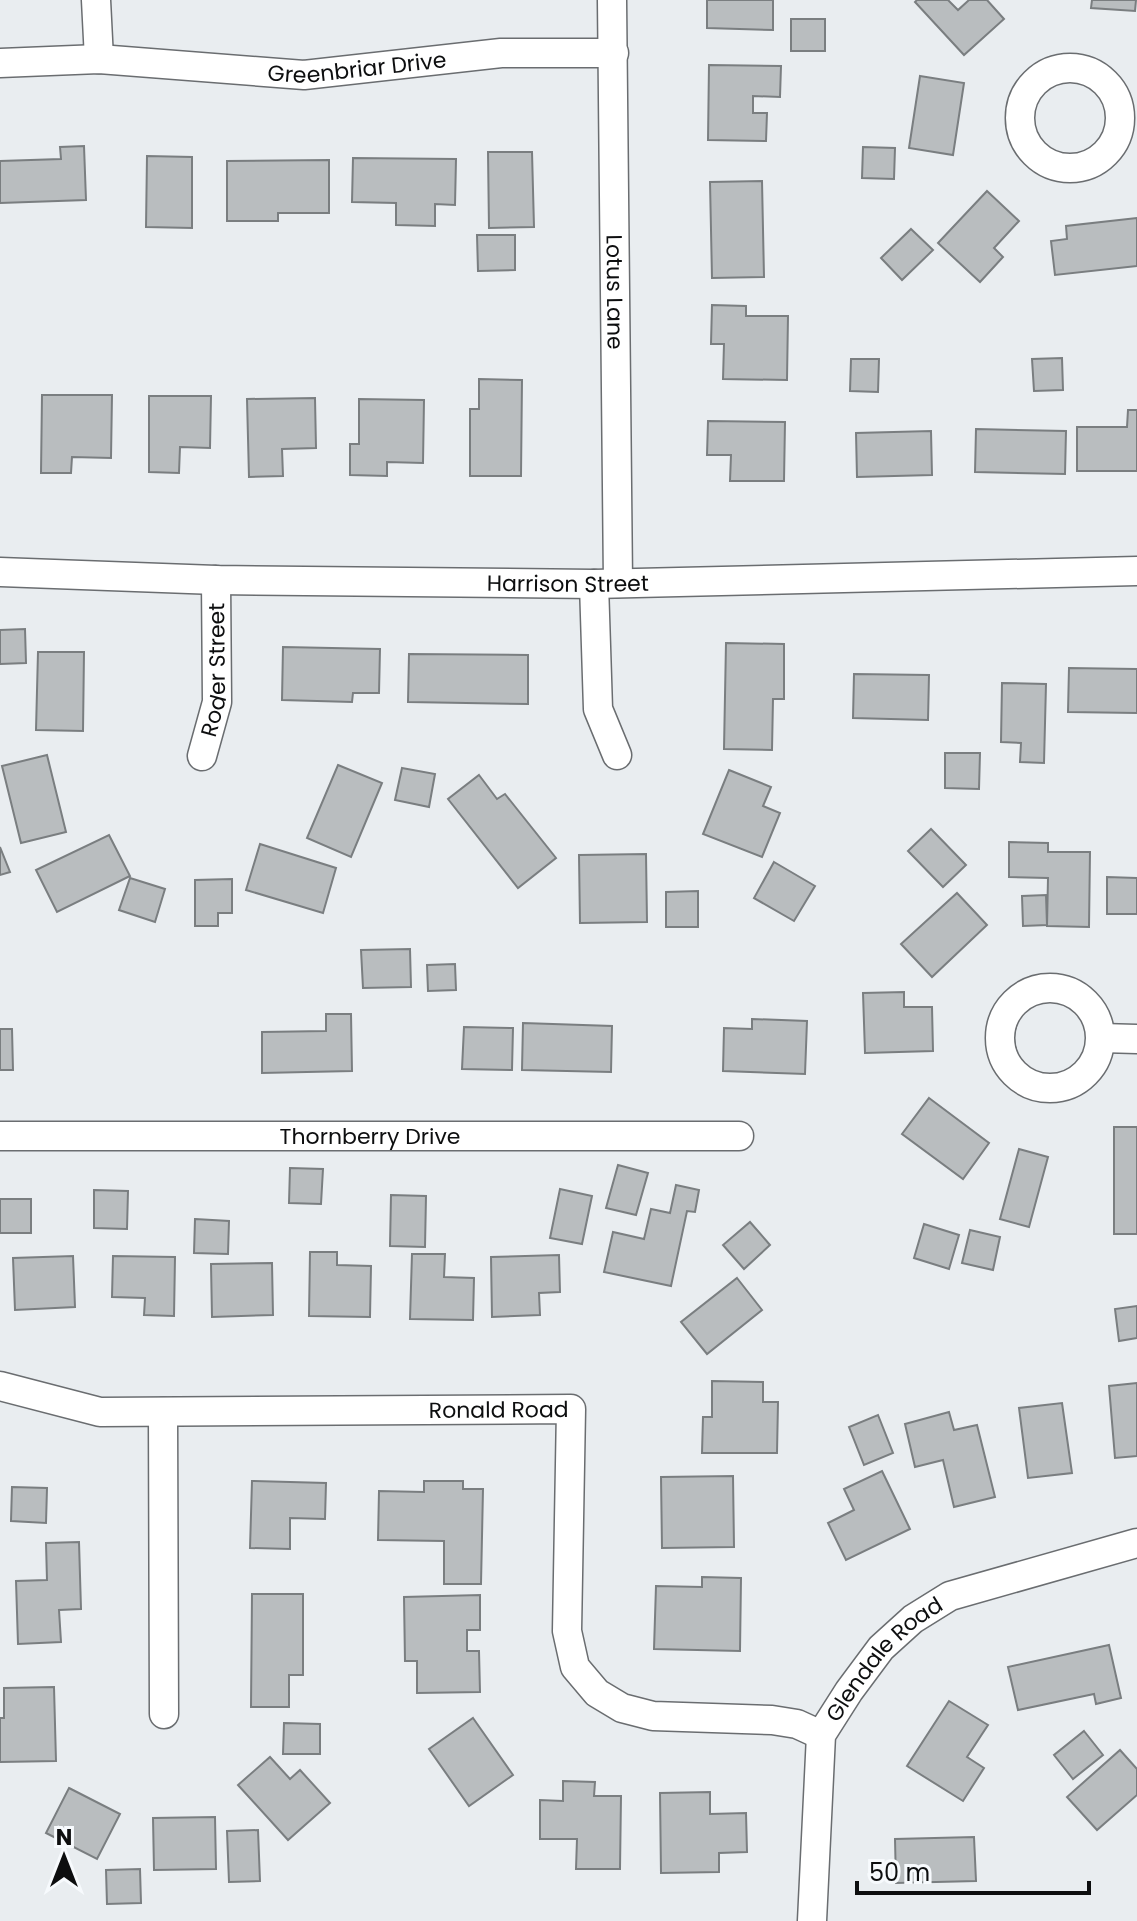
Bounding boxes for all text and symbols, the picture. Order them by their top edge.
street label: Greenbriar Drive [266,44,448,91]
street label: Lotus Lane [598,234,631,350]
street label: Harrison Street [487,568,649,600]
street label: Roder Street [193,603,234,740]
street label: Thornberry Drive [280,1121,460,1152]
street label: Ronald Road [429,1394,569,1426]
street label: Glendale Road [818,1589,949,1728]
north arrow [24,1817,104,1897]
text: N [56,1822,72,1853]
scale bar [857,1845,1089,1895]
text: 50 m [869,1856,930,1889]

